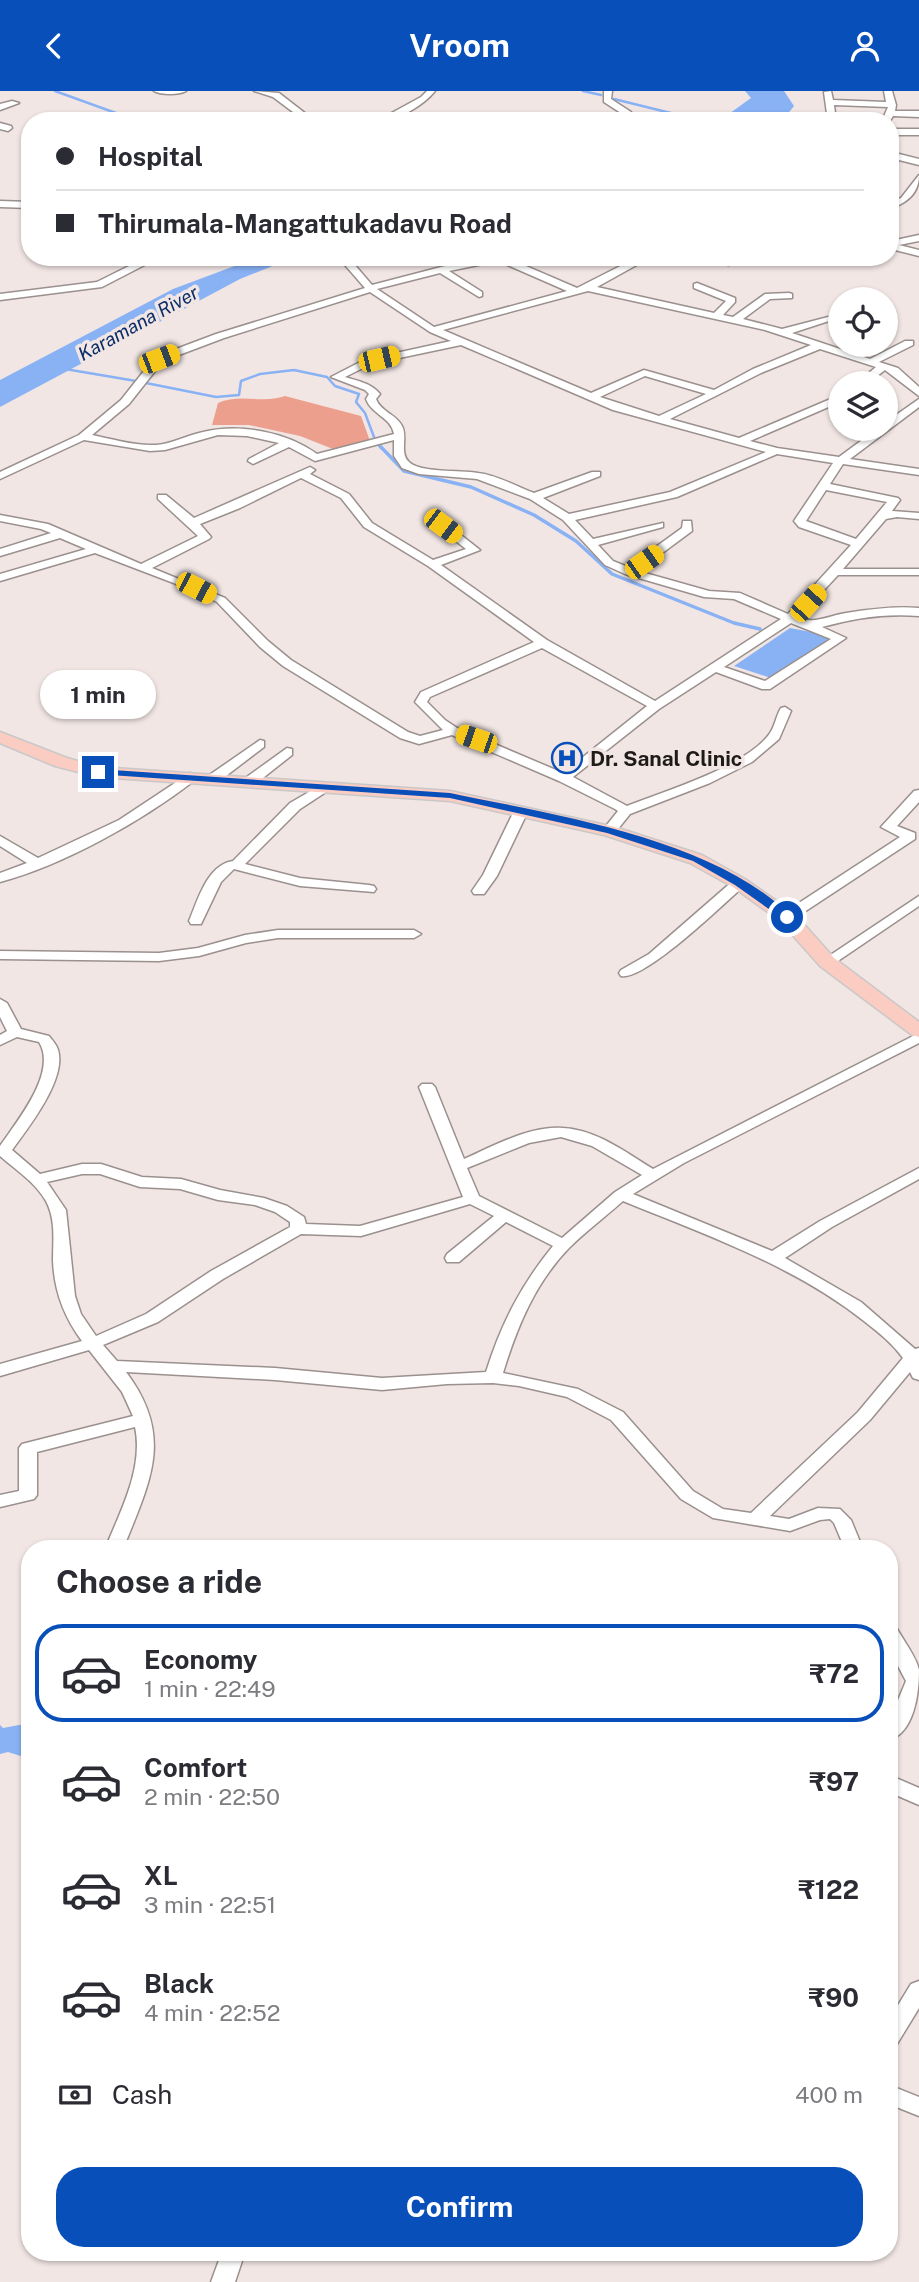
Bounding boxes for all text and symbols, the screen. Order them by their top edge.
icon: back [35,27,73,65]
text: Vroom [409,27,510,64]
icon: person [846,27,884,65]
text: Hospital [98,141,203,172]
text: Thirumala-Mangattukadavu Road [98,208,512,239]
water label: Karamana River [74,281,203,365]
map controls [828,287,898,441]
button: locate [828,287,898,357]
car [136,342,183,376]
car [357,344,402,374]
button: layers [828,371,898,441]
car [420,505,467,547]
car [621,541,668,583]
car [173,569,220,607]
car [787,580,830,626]
callout: 1 min [40,671,156,719]
text: 1 min [70,681,126,708]
car [453,722,500,756]
hospital icon: Dr. Sanal Clinic [550,741,584,775]
place label: Dr. Sanal Clinic [590,746,742,771]
route end [82,756,114,788]
route start [771,901,803,933]
text: Choose a ride [56,1563,262,1600]
icon: car [60,1642,123,1705]
text: Economy [144,1644,257,1675]
text: ₹72 [809,1658,859,1689]
text: 1 min · 22:49 [144,1675,276,1702]
icon: car [60,1750,123,1813]
text: Comfort [144,1752,247,1783]
text: ₹97 [809,1766,859,1797]
text: 2 min · 22:50 [144,1783,280,1810]
icon: car [60,1858,123,1921]
text: XL [144,1860,178,1891]
text: ₹122 [798,1874,859,1905]
text: 3 min · 22:51 [144,1891,276,1918]
icon: car [60,1966,123,2029]
text: Black [144,1968,214,1999]
text: ₹90 [808,1982,859,2013]
text: 4 min · 22:52 [144,1999,280,2026]
icon: cash [56,2076,94,2114]
text: Cash [112,2079,172,2110]
text: 400 m [795,2081,863,2108]
button: Confirm [56,2167,863,2247]

